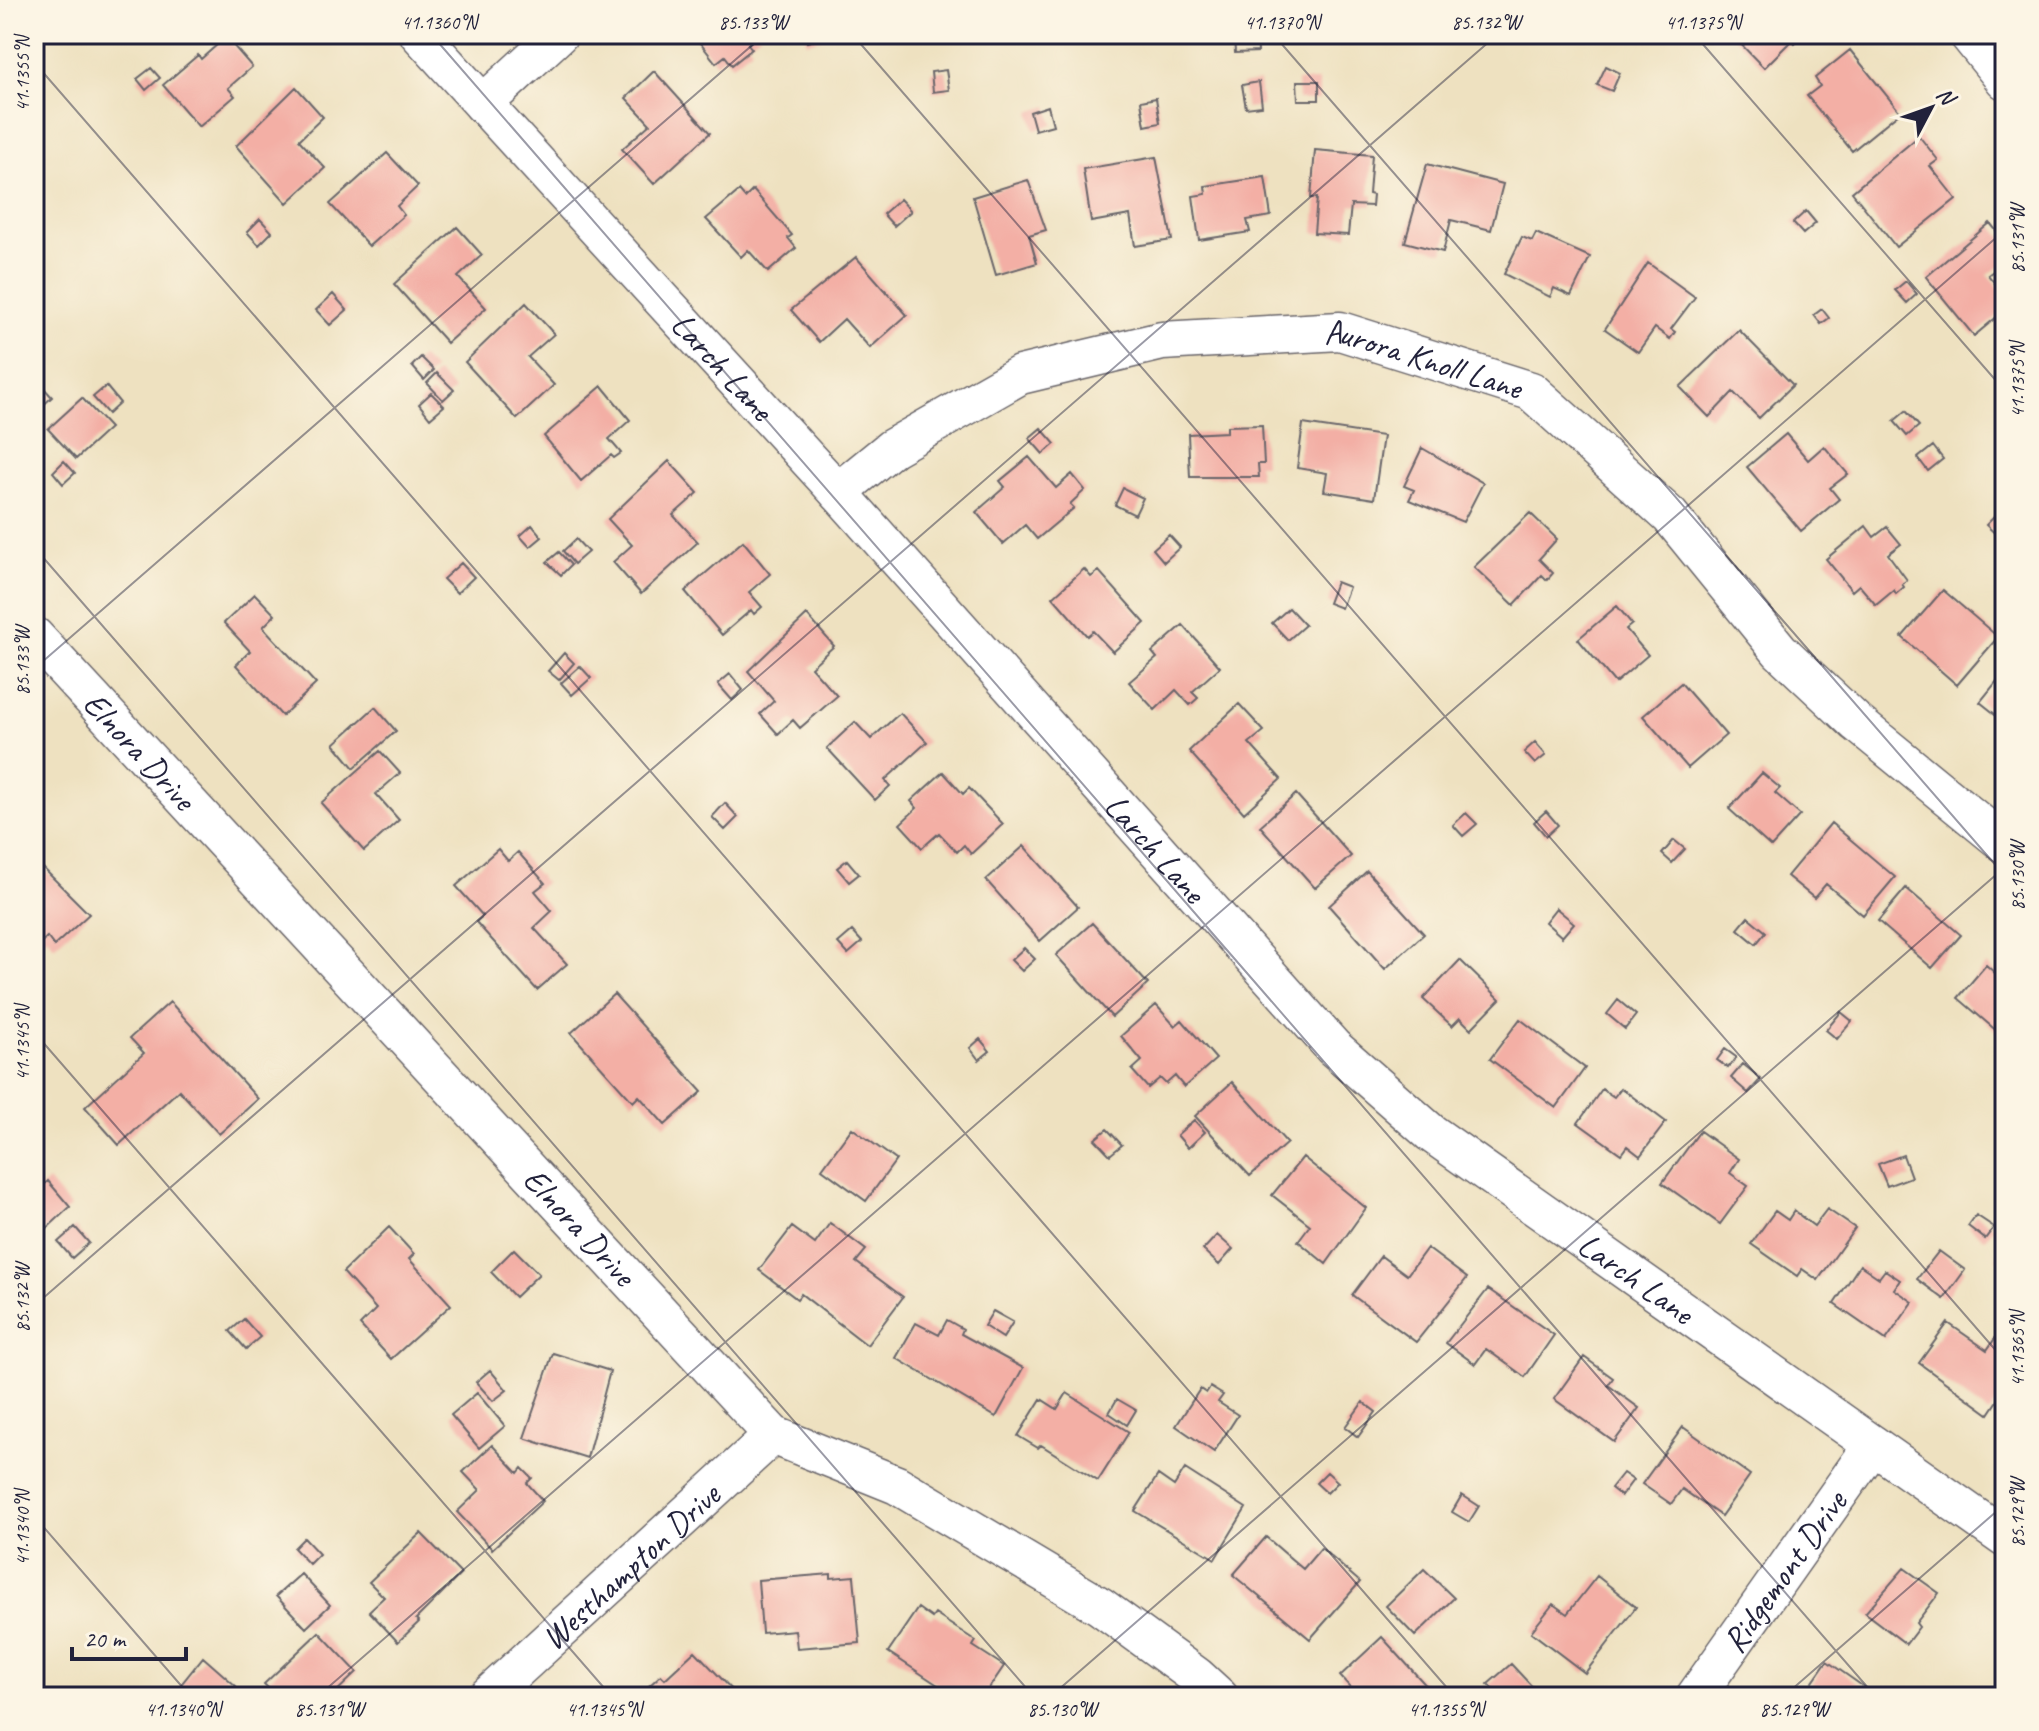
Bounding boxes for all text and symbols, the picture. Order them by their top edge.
text: 41.1360°N [401,10,480,35]
text: 85.133°W [718,10,791,35]
text: 41.1370°N [1244,10,1323,35]
text: 85.132°W [1451,10,1524,35]
text: 41.1375°N [1665,10,1744,35]
text: 41.1355°N [10,33,35,112]
north arrow [1891,68,1971,148]
text: N [1930,81,1963,112]
text: 85.131°W [2005,201,2030,274]
street label: Larch Lane [662,303,784,431]
street label: Aurora Knoll Lane [1323,310,1529,409]
text: 41.1375°N [2005,339,2030,418]
text: 85.133°W [10,623,35,696]
street label: Elnora Drive [74,683,207,821]
street label: Larch Lane [1095,785,1216,913]
text: 85.130°W [2005,838,2030,911]
text: 41.1345°N [10,1002,35,1081]
street label: Elnora Drive [514,1158,647,1297]
street label: Larch Lane [1570,1223,1704,1335]
text: 85.132°W [10,1260,35,1333]
text: 41.1365°N [2005,1308,2030,1387]
street label: Westhampton Drive [532,1472,730,1659]
text: 85.129°W [2005,1475,2030,1548]
street label: Ridgemont Drive [1712,1481,1857,1661]
text: 41.1340°N [10,1487,35,1566]
scale bar [72,1611,186,1661]
text: 20 m [84,1624,127,1654]
text: 41.1340°N [145,1697,224,1722]
text: 85.131°W [294,1697,367,1722]
text: 41.1345°N [566,1697,645,1722]
text: 85.130°W [1027,1697,1100,1722]
text: 41.1355°N [1408,1697,1487,1722]
text: 85.129°W [1759,1697,1832,1722]

